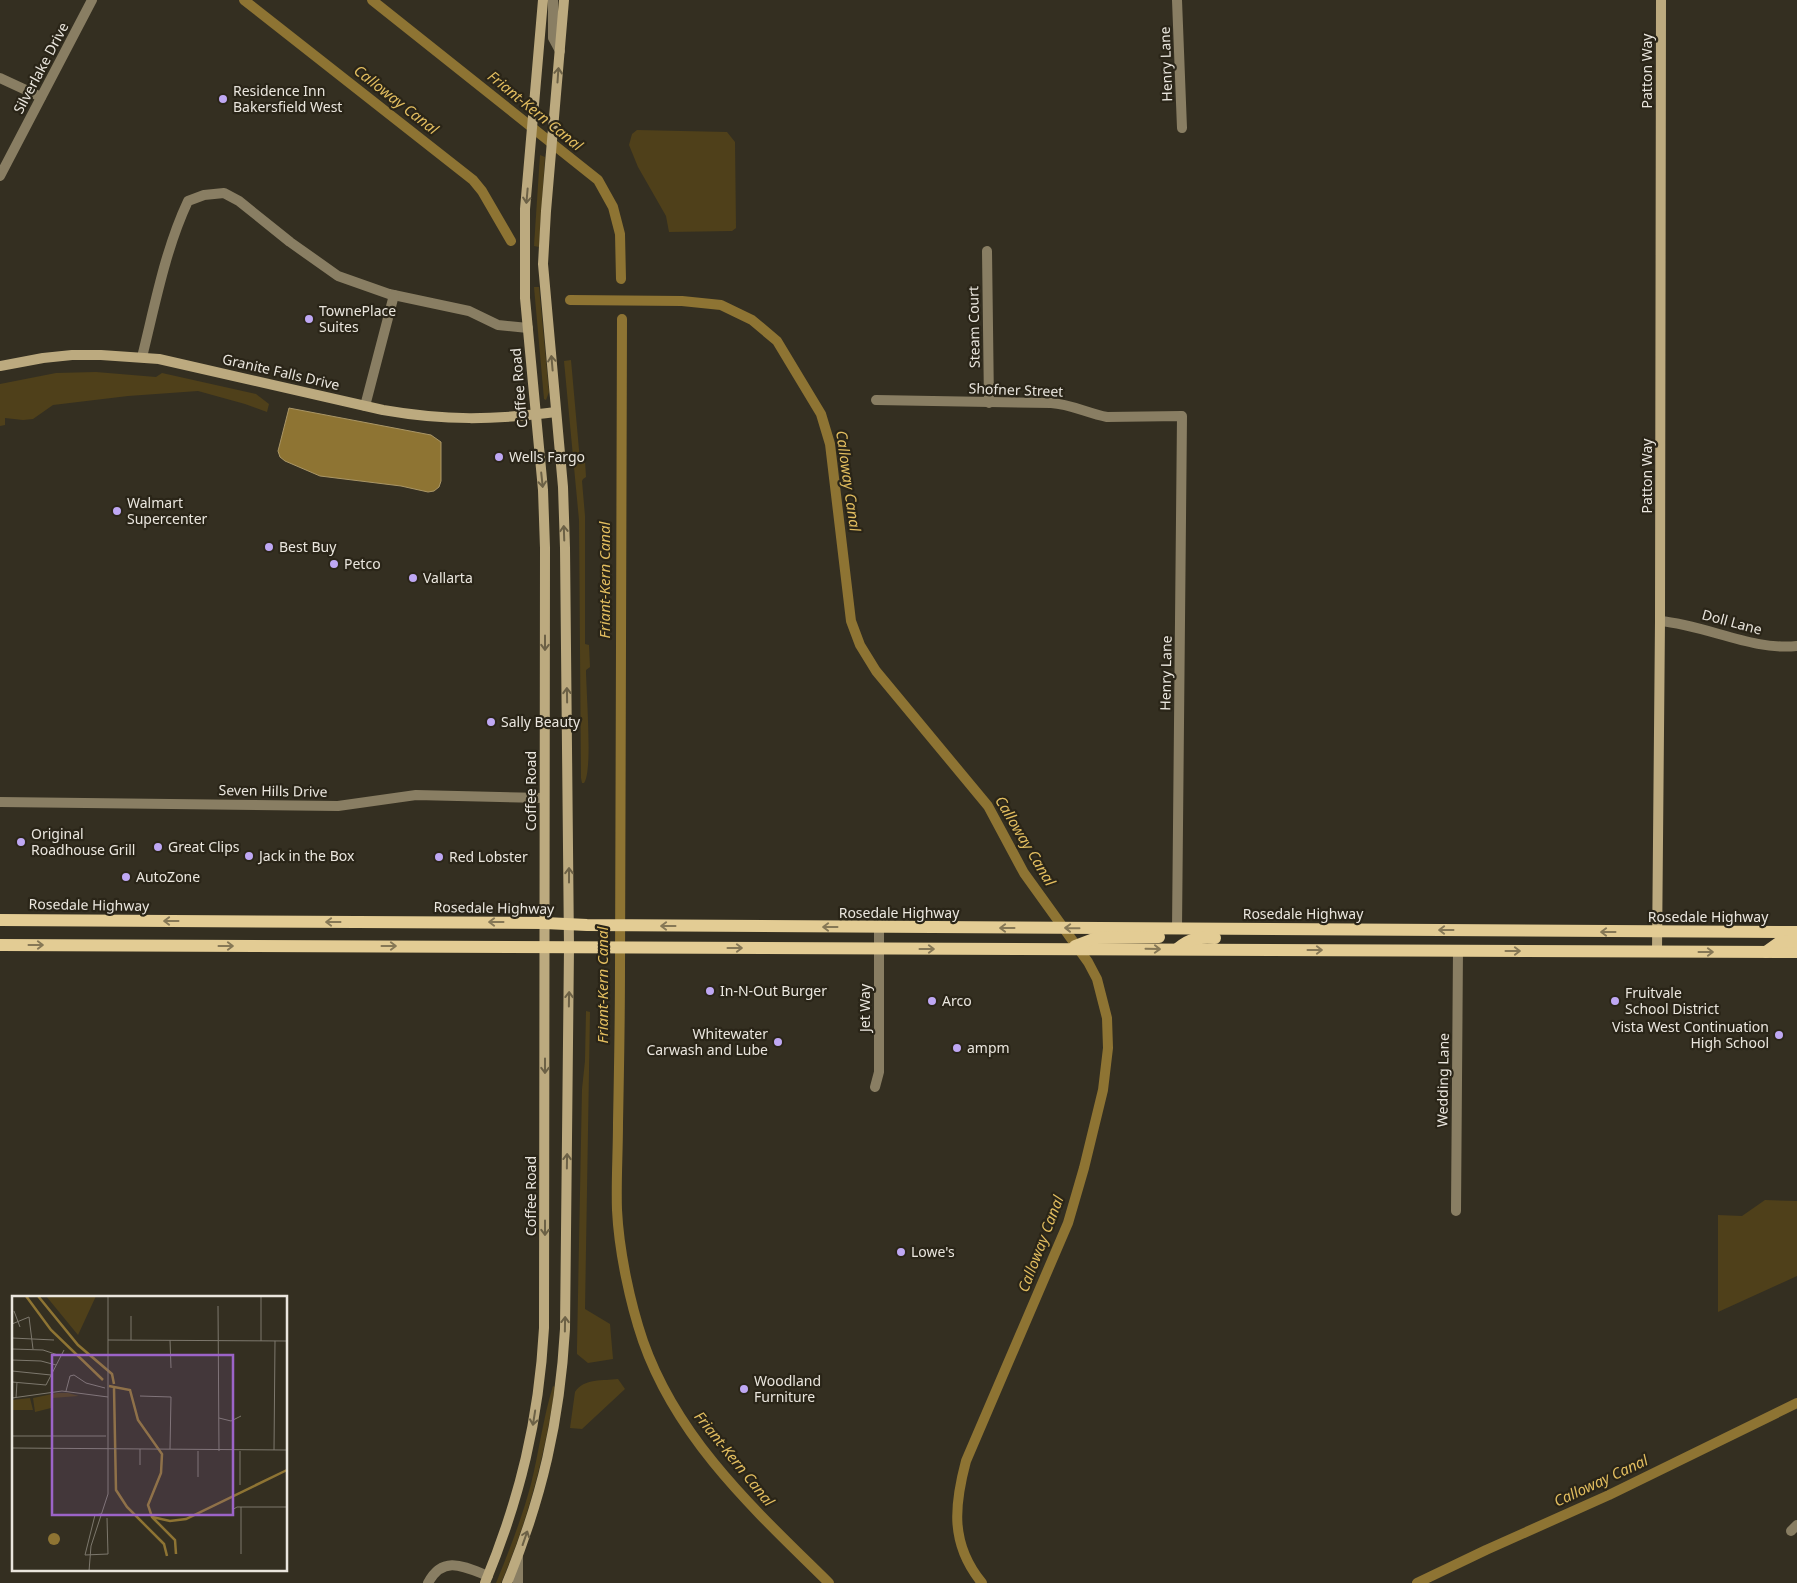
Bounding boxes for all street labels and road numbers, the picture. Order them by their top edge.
street label: Silverlake Drive [9,19,73,117]
street label: Henry Lane [1155,26,1176,102]
street label: Patton Way [1637,33,1656,108]
street label: Steam Court [963,286,984,368]
street label: Coffee Road [506,347,531,429]
street label: Granite Falls Drive [221,349,342,394]
street label: Shofner Street [968,378,1064,401]
street label: Patton Way [1637,438,1656,513]
street label: Doll Lane [1700,604,1764,639]
street label: Henry Lane [1155,635,1176,711]
street label: Coffee Road [521,751,540,831]
street label: Seven Hills Drive [218,780,328,801]
street label: Rosedale Highway [29,894,150,915]
street label: Rosedale Highway [434,897,555,918]
street label: Rosedale Highway [839,903,960,922]
street label: Rosedale Highway [1243,904,1364,923]
street label: Rosedale Highway [1648,907,1769,926]
street label: Jet Way [855,983,874,1034]
street label: Wedding Lane [1432,1033,1453,1127]
street label: Coffee Road [521,1156,540,1236]

